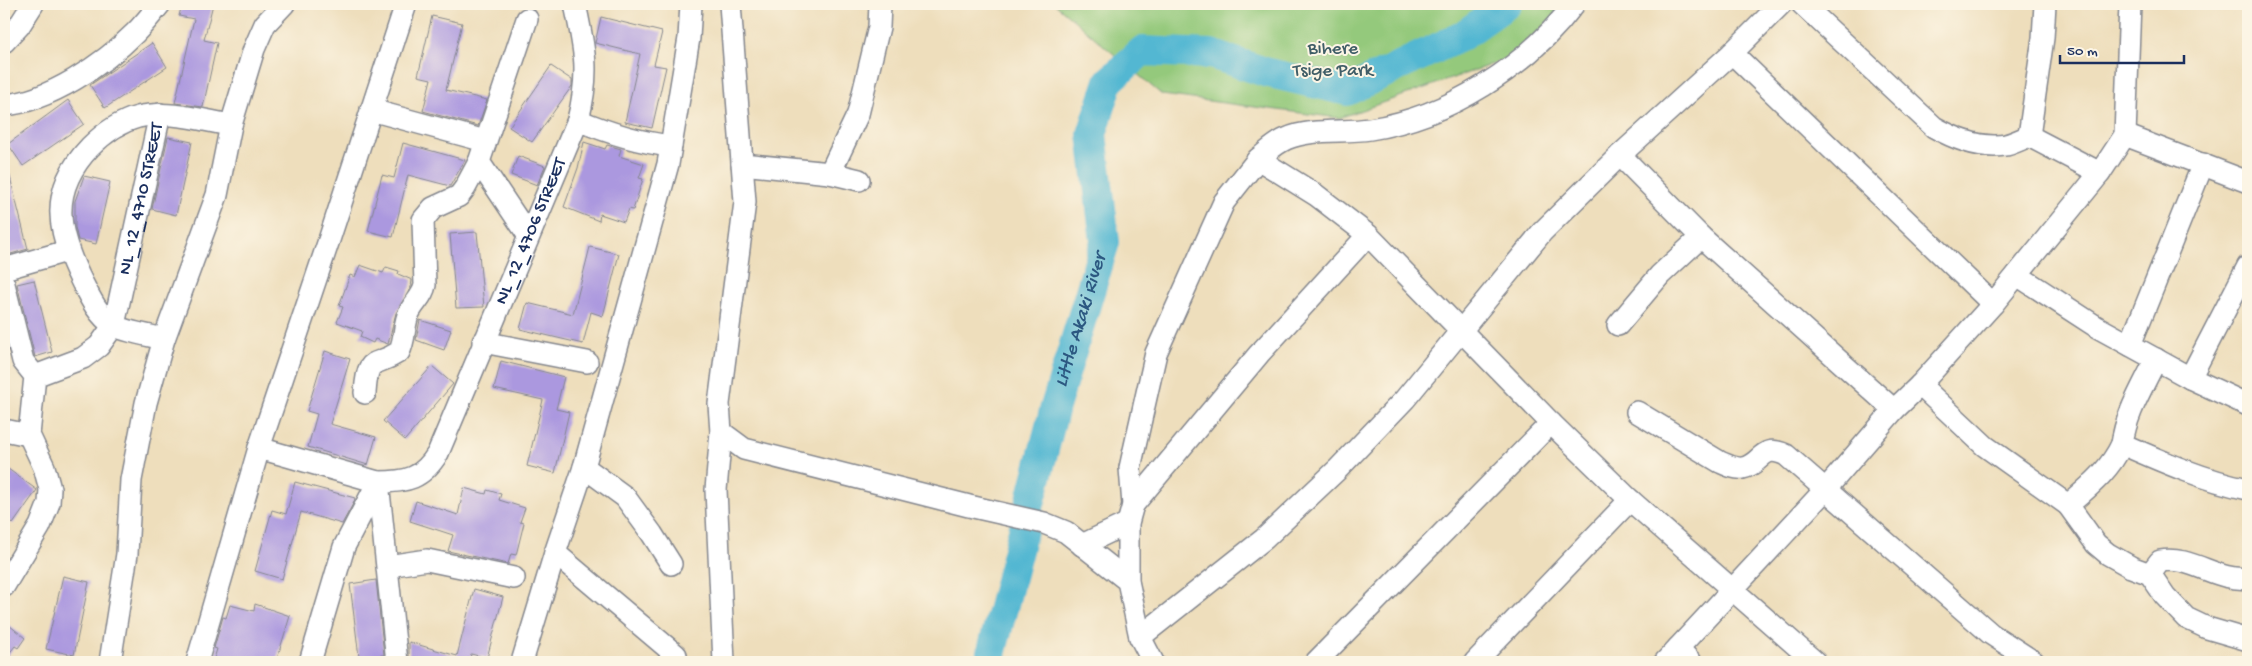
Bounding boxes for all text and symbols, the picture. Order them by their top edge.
scale bar [2060,32,2183,64]
park label: Bihere Tsige Park [1292,38,1374,83]
text: 50 m [2067,43,2098,61]
street label: NL_12_4710 STREET [114,120,169,277]
street label: NL_12_4706 STREET [490,154,572,308]
water label: Little Akaki River [1050,247,1113,390]

